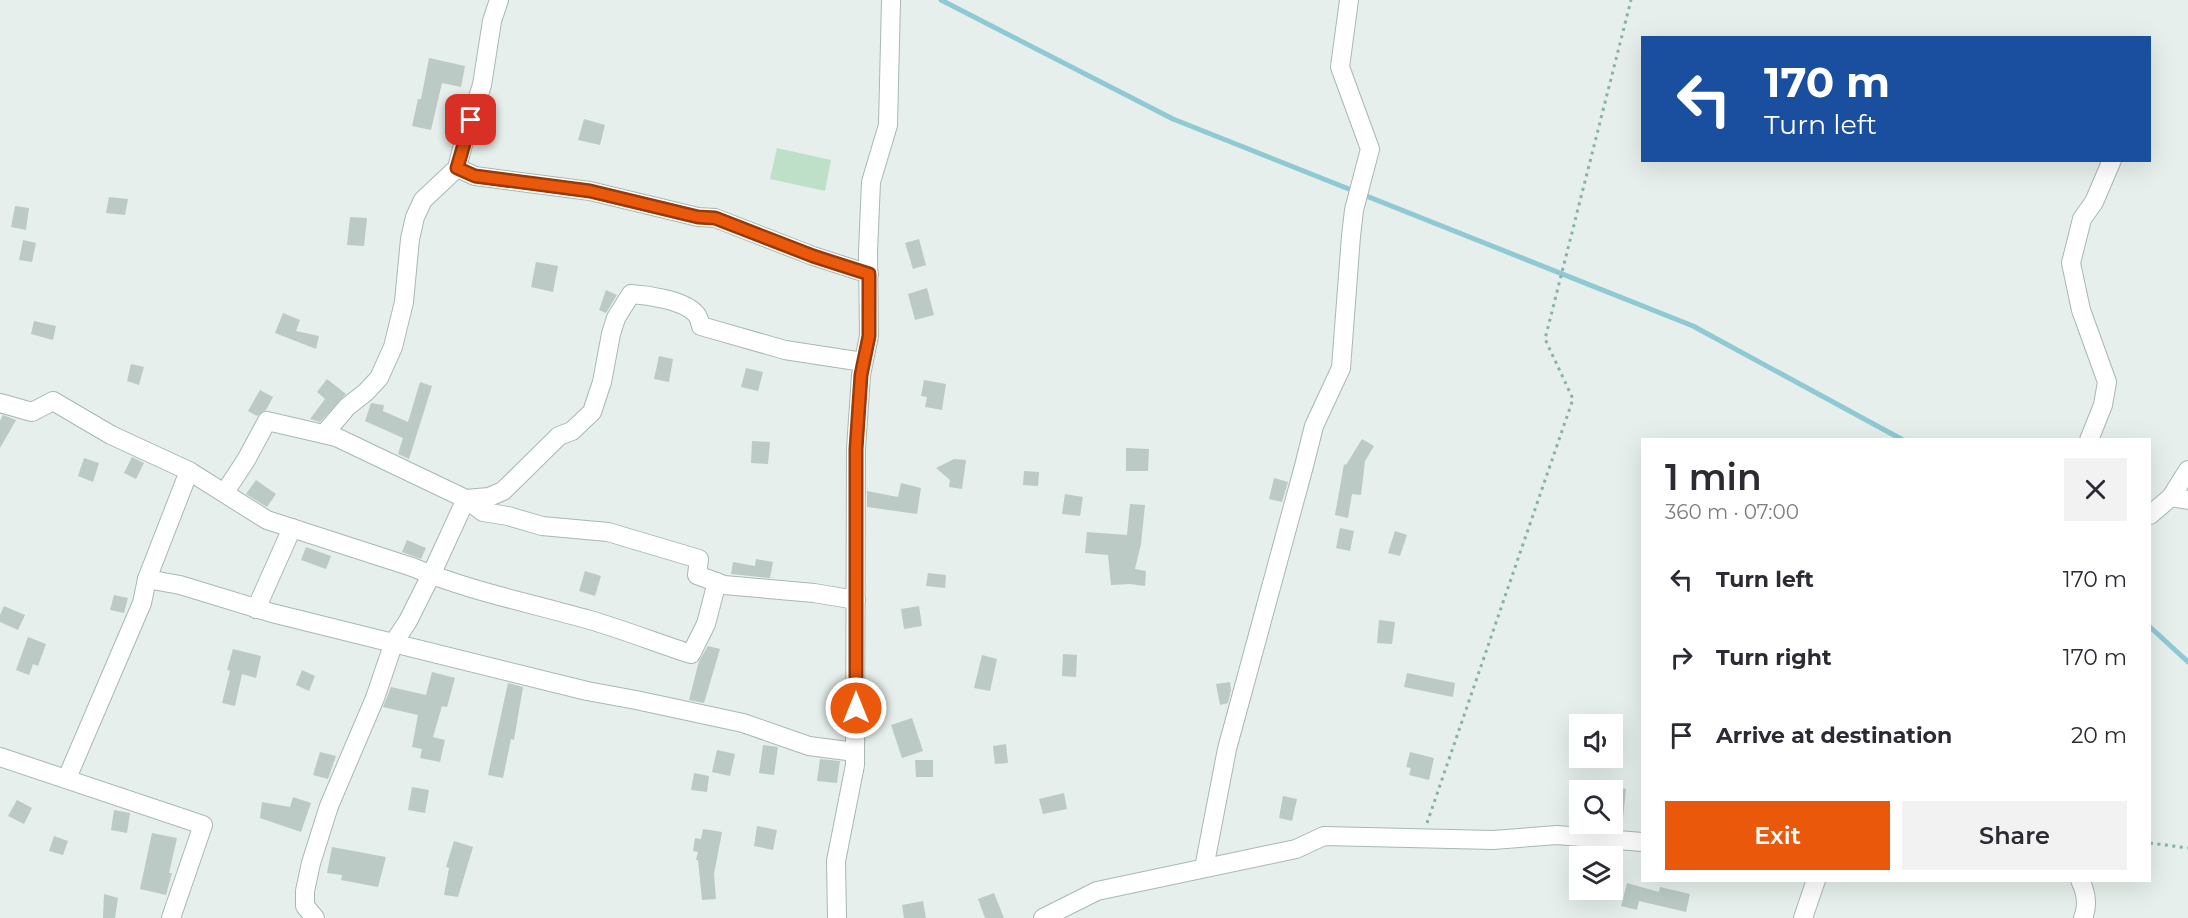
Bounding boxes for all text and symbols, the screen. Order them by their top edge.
text: 170 m [1764,56,1890,108]
icon: left [1665,60,1743,138]
pin [445,94,496,145]
icon: arrive [454,103,487,136]
text: Turn left [1764,108,1877,141]
text: 1 min [1665,455,1762,499]
button: close [2064,458,2127,521]
text: 360 m · 07:00 [1665,500,1799,524]
icon: left [1665,563,1698,596]
text: Turn left [1716,566,1814,593]
text: 170 m [2063,566,2127,593]
icon: right [1665,641,1698,674]
text: Turn right [1716,644,1831,671]
text: 170 m [2063,644,2127,671]
position arrow [824,676,888,740]
map controls [1569,714,1623,900]
button: sound [1569,714,1623,768]
icon: arrive [1665,719,1698,752]
text: Arrive at destination [1716,722,1952,749]
text: 20 m [2071,722,2127,749]
button: search [1569,780,1623,834]
button: Exit [1665,801,1890,870]
button: Share [1902,801,2127,870]
button: layers [1569,846,1623,900]

